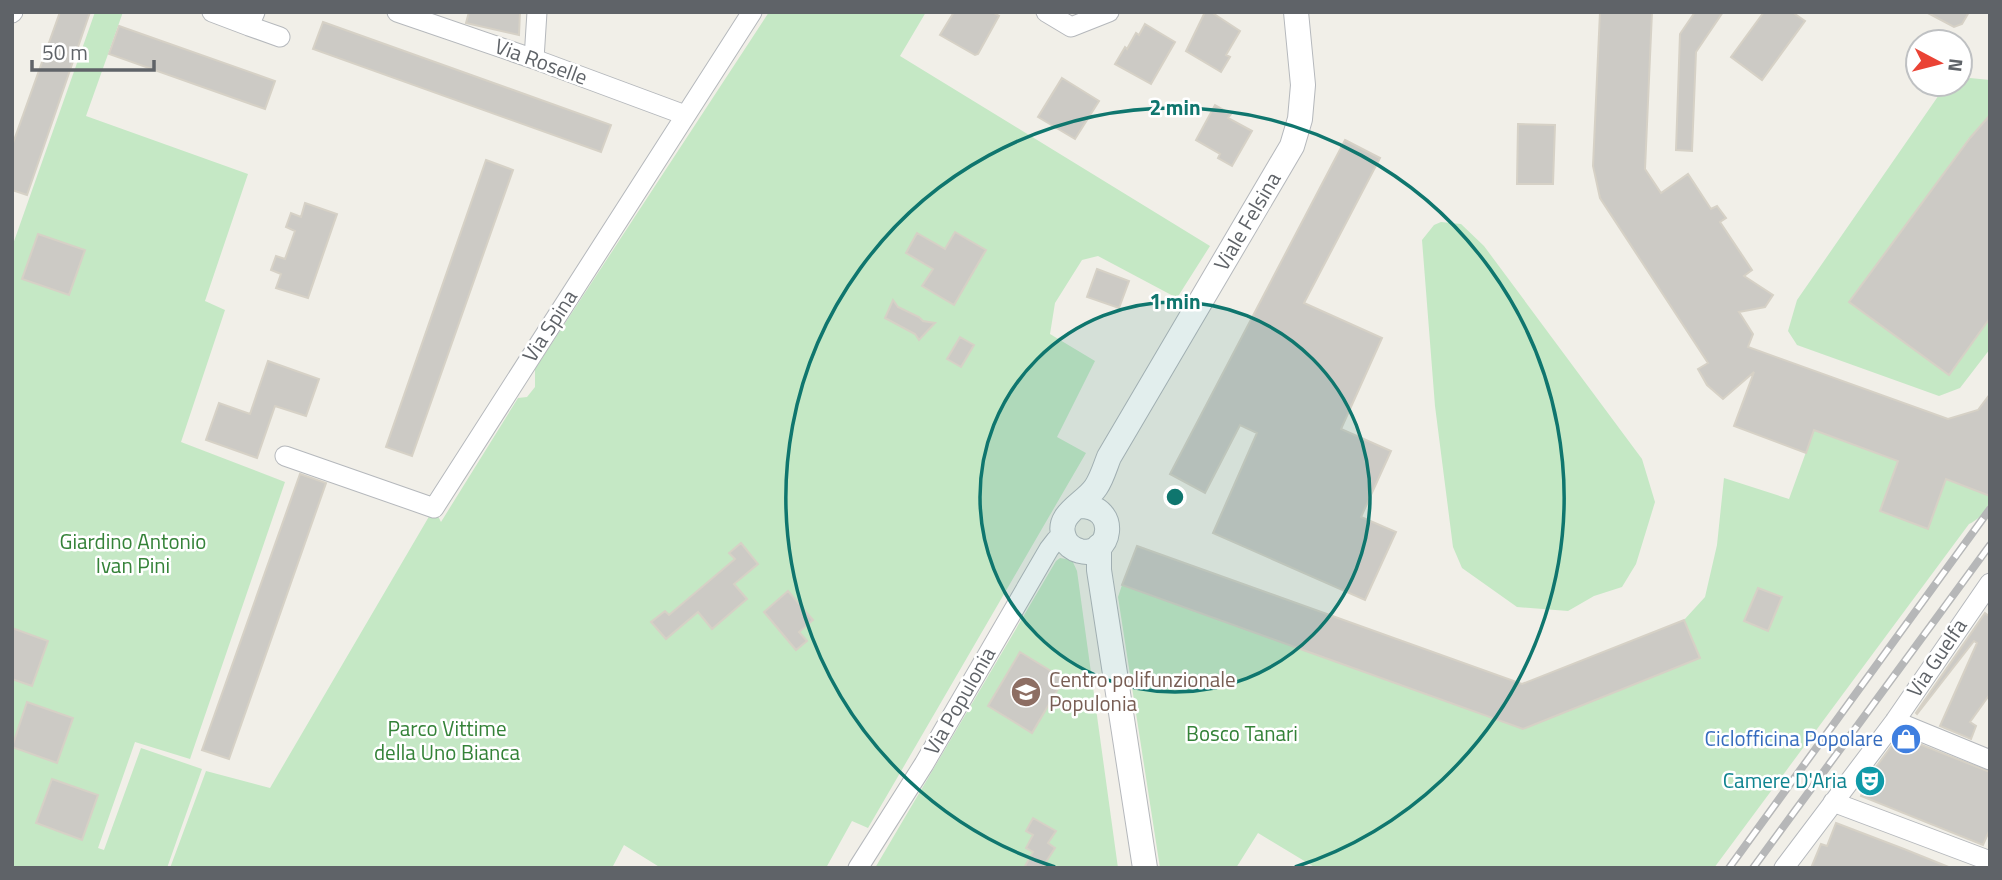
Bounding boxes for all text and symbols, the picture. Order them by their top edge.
scale bar [32,28,154,72]
north arrow [1904,28,1974,98]
street label: Via Roselle [491,30,592,93]
text: 50 m [42,36,88,68]
text: N [1941,57,1972,73]
text: 2 min [1149,91,1201,123]
street label: Viale Felsina [1205,165,1289,276]
street label: Via Spina [514,282,585,368]
text: 1 min [1149,285,1201,317]
centre of rings [1163,485,1187,509]
park label: Giardino Antonio Ivan Pini [60,525,206,581]
street label: Via Guelfa [1898,611,1975,703]
street label: Via Populonia [915,640,1003,760]
place label: Centro polifunzionale Populonia [1049,663,1236,719]
school or university icon: Centro polifunzionale Populonia [1009,675,1043,709]
park label: Parco Vittime della Uno Bianca [374,712,521,768]
park label: Bosco Tanari [1186,717,1298,749]
place label: Ciclofficina Popolare [1705,722,1883,754]
shop icon: Ciclofficina Popolare [1889,722,1923,756]
place label: Camere D'Aria [1723,764,1847,796]
theatre icon: Camere D'Aria [1853,764,1887,798]

